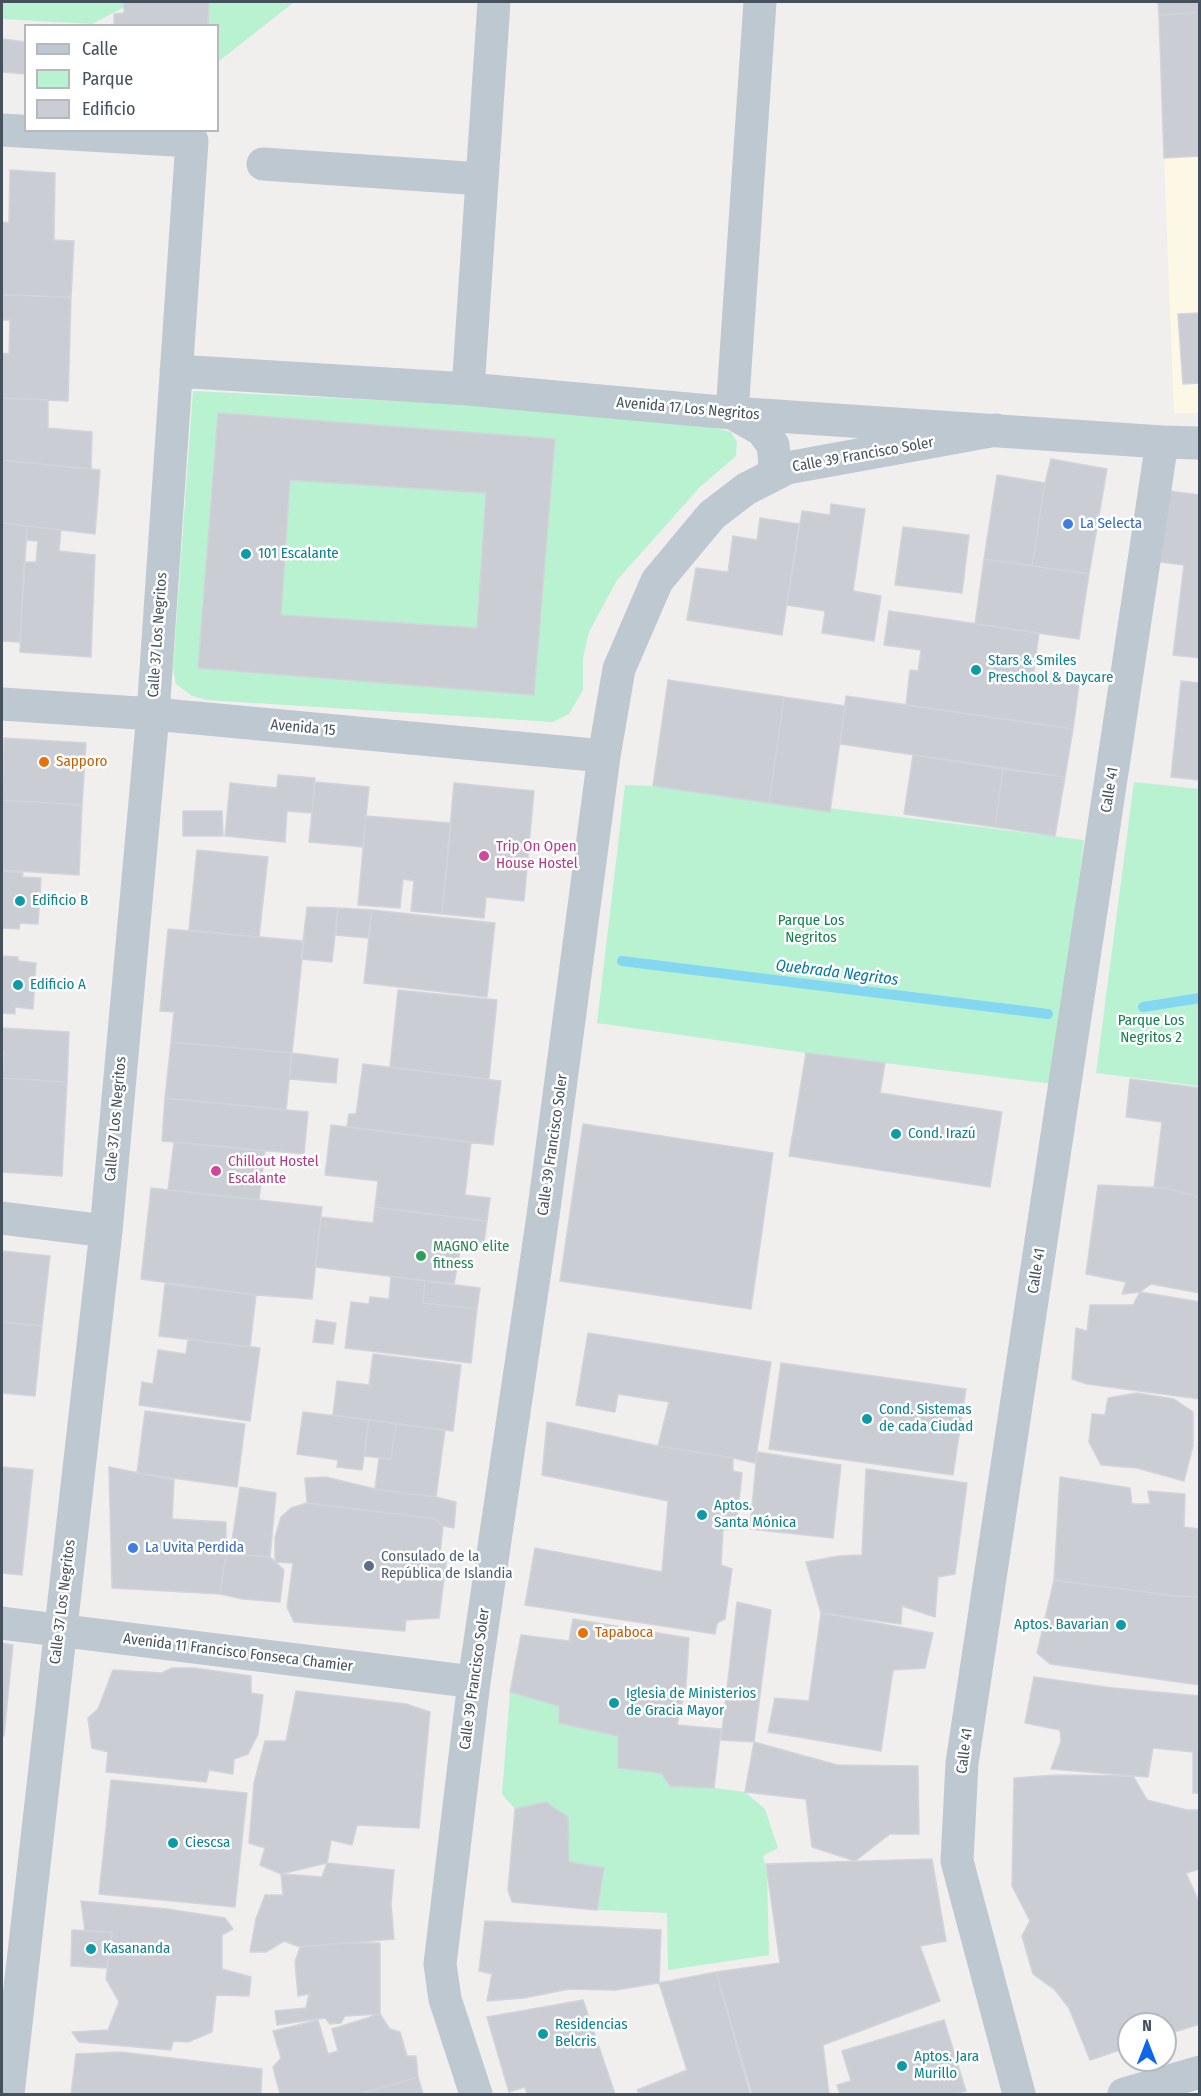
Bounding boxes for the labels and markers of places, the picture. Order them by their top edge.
place label: La Selecta [1080,515,1142,533]
marker: La Selecta [1061,517,1075,531]
place label: 101 Escalante [258,545,339,563]
marker: 101 Escalante [239,547,253,561]
place label: Stars & Smiles Preschool & Daycare [988,652,1113,687]
marker: Stars & Smiles Preschool & Daycare [969,663,983,677]
place label: Sapporo [56,753,107,771]
marker: Sapporo [37,755,51,769]
place label: Trip On Open House Hostel [496,838,578,873]
marker: Trip On Open House Hostel [477,849,491,863]
place label: Edificio B [32,892,88,910]
marker: Edificio B [13,894,27,908]
place label: Edificio A [30,976,86,994]
marker: Edificio A [11,978,25,992]
place label: Cond. Irazú [908,1125,976,1143]
marker: Cond. Irazú [889,1127,903,1141]
place label: Chillout Hostel Escalante [228,1153,319,1188]
marker: Chillout Hostel Escalante [209,1164,223,1178]
place label: MAGNO elite fitness [433,1238,509,1273]
marker: MAGNO elite fitness [414,1249,428,1263]
place label: Cond. Sistemas de cada Ciudad [879,1401,973,1436]
marker: Cond. Sistemas de cada Ciudad [860,1412,874,1426]
place label: Aptos. Santa Mónica [714,1497,796,1532]
marker: Aptos. Santa Mónica [695,1508,709,1522]
place label: La Uvita Perdida [145,1539,244,1557]
marker: La Uvita Perdida [126,1541,140,1555]
place label: Consulado de la República de Islandia [381,1548,513,1583]
marker: Consulado de la República de Islandia [362,1559,376,1573]
place label: Aptos. Bavarian [1014,1616,1109,1634]
marker: Aptos. Bavarian [1114,1618,1128,1632]
place label: Tapaboca [595,1624,653,1642]
marker: Tapaboca [576,1626,590,1640]
place label: Iglesia de Ministerios de Gracia Mayor [626,1685,756,1720]
marker: Iglesia de Ministerios de Gracia Mayor [607,1696,621,1710]
place label: Ciescsa [185,1834,230,1852]
marker: Ciescsa [166,1836,180,1850]
place label: Kasananda [103,1940,170,1958]
marker: Kasananda [84,1942,98,1956]
place label: Residencias Belcris [555,2016,628,2051]
marker: Residencias Belcris [536,2027,550,2041]
place label: Aptos. Jara Murillo [914,2048,979,2083]
marker: Aptos. Jara Murillo [895,2059,909,2073]

